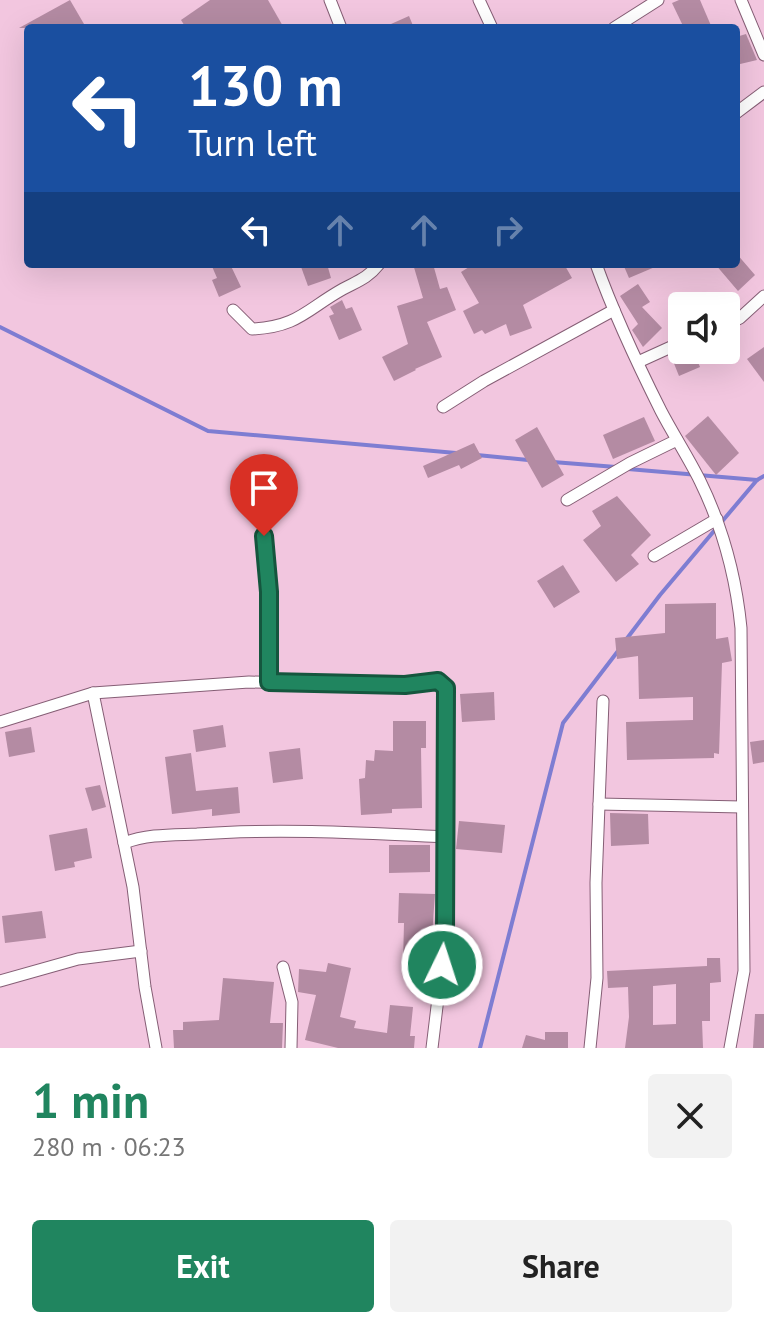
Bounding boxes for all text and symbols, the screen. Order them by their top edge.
text: 130 m [188,49,343,121]
icon: left [56,56,160,160]
text: Turn left [188,119,317,166]
icon: left [234,208,278,252]
icon: ahead [318,208,362,252]
icon: ahead [402,208,446,252]
icon: right [486,208,530,252]
map controls [668,292,740,364]
button: sound [668,292,740,364]
pin [230,454,298,536]
icon: arrive [242,466,286,510]
position arrow [400,923,484,1007]
text: 1 min [32,1069,149,1131]
button: close [648,1074,732,1158]
text: 280 m · 06:23 [32,1130,186,1163]
button: Exit [32,1220,374,1312]
button: Share [390,1220,732,1312]

